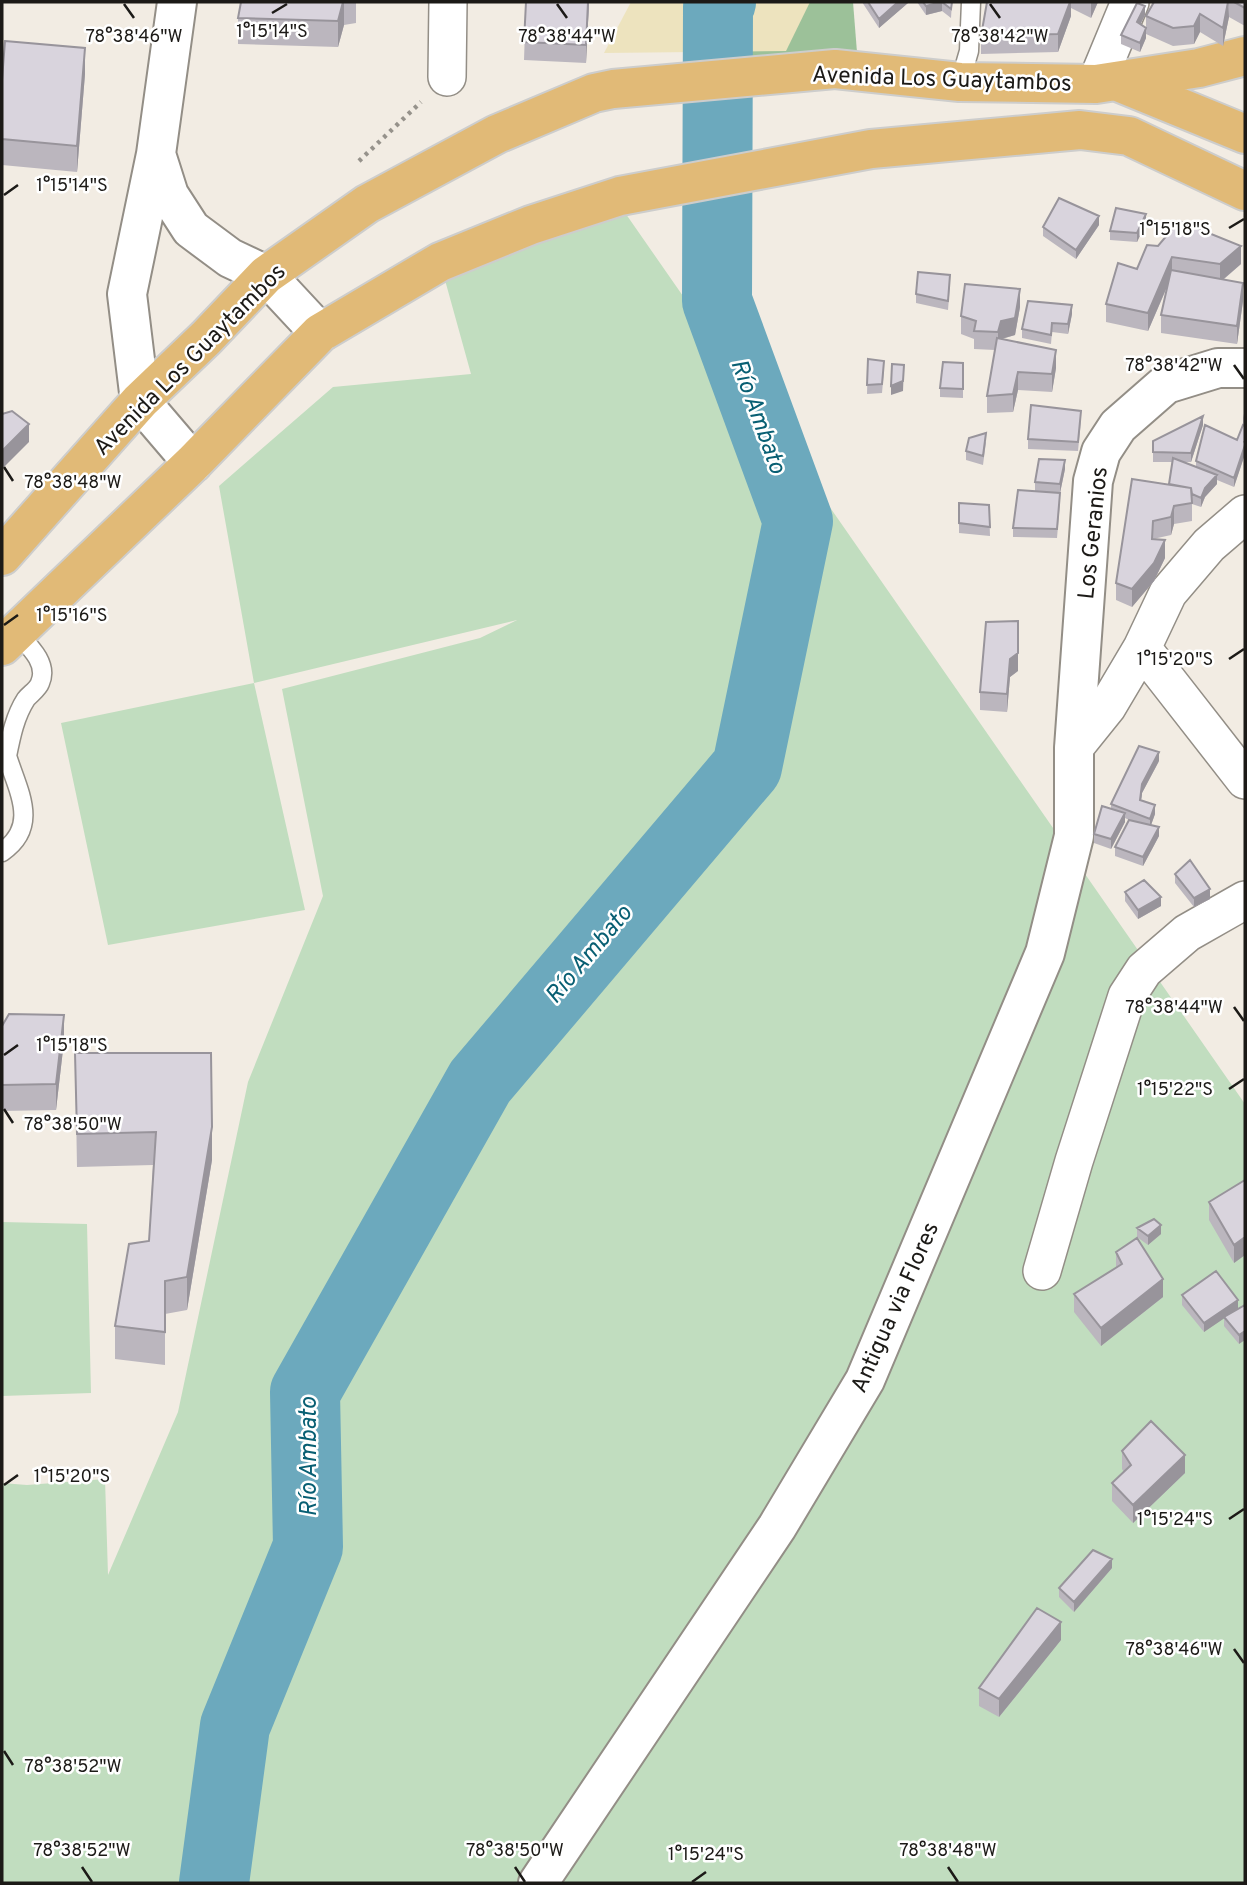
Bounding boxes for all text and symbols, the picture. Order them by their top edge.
text: 1°15'14"S [236,21,308,44]
text: 78°38'46"W [85,26,183,49]
text: 78°38'44"W [518,26,616,49]
text: 78°38'42"W [951,26,1049,49]
street label: Avenida Los Guaytambos [811,61,1072,100]
text: 1°15'14"S [36,175,108,198]
text: 1°15'18"S [1139,219,1211,242]
street label: Avenida Los Guaytambos [89,259,293,463]
water label: Río Ambato [723,355,792,478]
text: 78°38'42"W [1125,355,1223,378]
street label: Los Geranios [1073,466,1116,601]
text: 78°38'48"W [24,472,122,495]
text: 1°15'16"S [36,605,108,628]
text: 1°15'20"S [1137,649,1213,672]
water label: Río Ambato [540,900,640,1011]
text: 78°38'44"W [1125,997,1223,1020]
text: 1°15'18"S [36,1035,108,1058]
text: 1°15'22"S [1137,1079,1213,1102]
text: 78°38'50"W [24,1114,122,1137]
street label: Antigua via Flores [846,1218,947,1398]
water label: Río Ambato [295,1397,325,1517]
text: 1°15'20"S [34,1466,110,1489]
text: 1°15'24"S [1137,1509,1213,1532]
text: 78°38'46"W [1125,1639,1223,1662]
text: 78°38'52"W [24,1756,122,1779]
text: 78°38'52"W [33,1840,131,1863]
text: 78°38'50"W [466,1840,564,1863]
text: 78°38'48"W [899,1840,997,1863]
text: 1°15'24"S [668,1844,744,1867]

